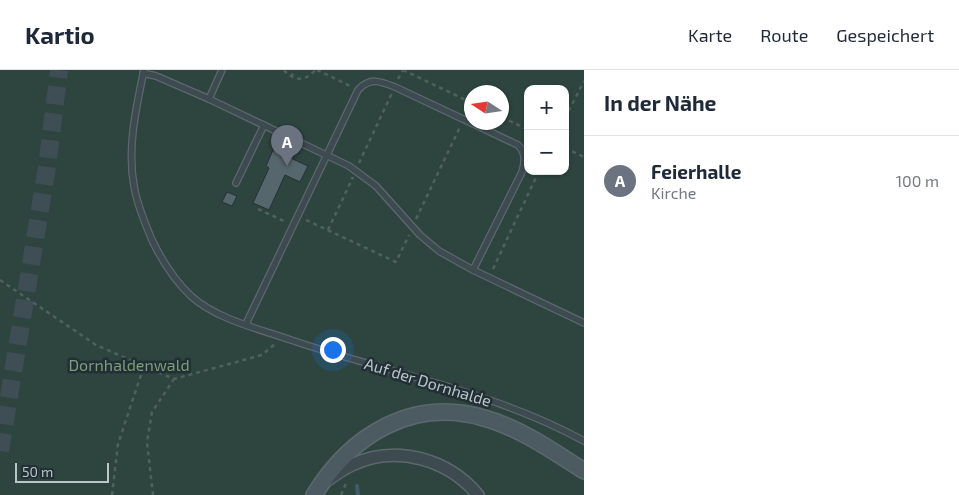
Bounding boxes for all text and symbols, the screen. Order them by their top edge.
text: Kartio [25,20,95,49]
text: Karte [688,24,732,46]
text: Route [760,24,808,46]
text: Gespeichert [836,24,934,46]
north arrow [464,85,509,130]
map controls [524,85,569,175]
button: + [524,85,569,130]
text: In der Nähe [604,90,716,115]
pin: A [271,125,303,166]
button: − [524,130,569,175]
text: Feierhalle [651,160,742,183]
text: A [615,171,625,190]
text: 100 m [896,171,939,190]
text: Kirche [651,183,696,202]
your location [320,337,346,363]
street label: Auf der Dornhalde [362,353,494,410]
park label: Dornhaldenwald [68,355,190,374]
scale bar [15,460,109,483]
text: 50 m [22,463,53,480]

